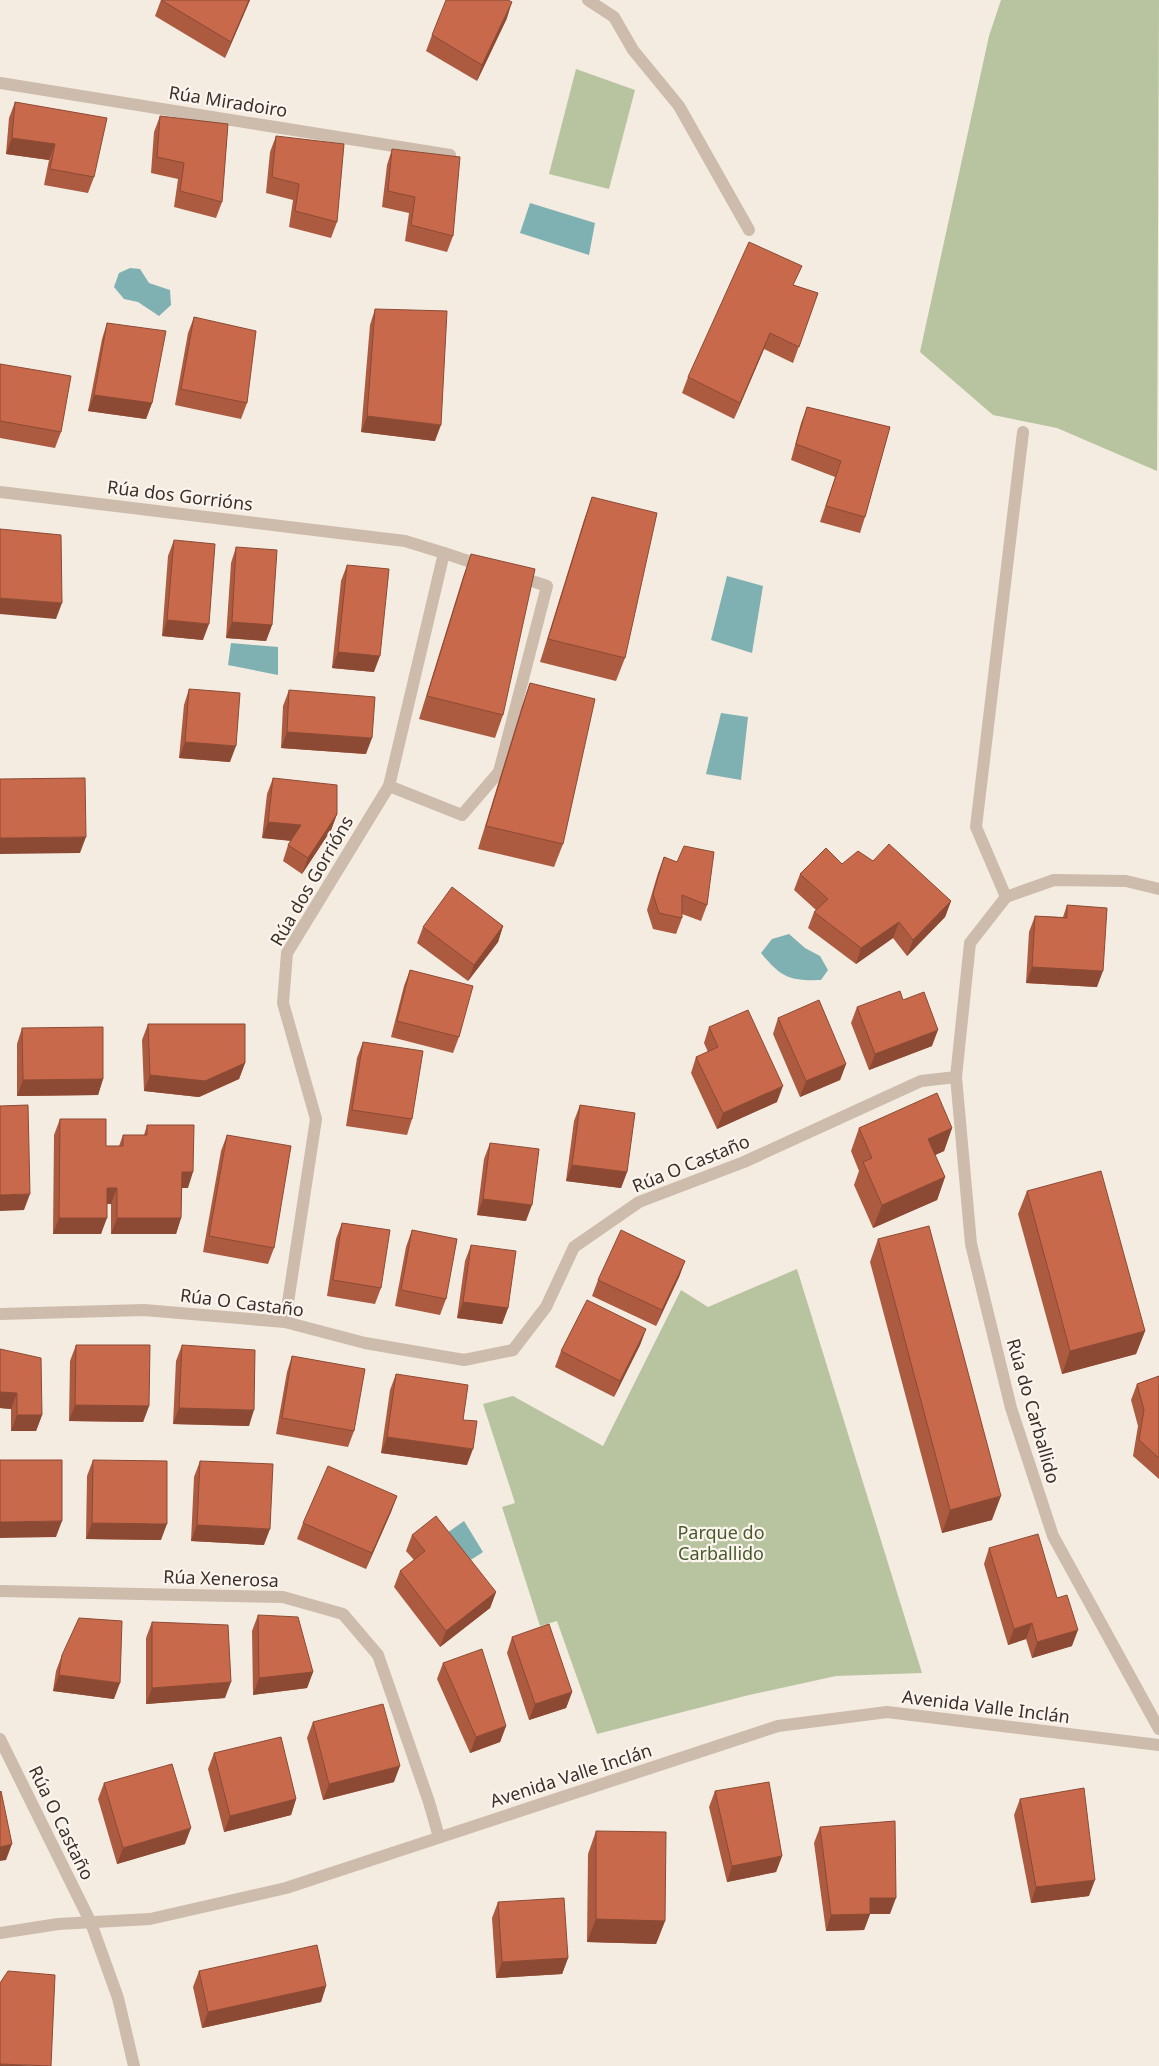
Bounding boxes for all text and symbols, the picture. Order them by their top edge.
street label: Rúa Miradoiro [167,80,289,122]
street label: Rúa dos Gorrións [106,474,254,516]
street label: Rúa dos Gorrións [264,811,358,950]
street label: Rúa O Castaño [628,1129,753,1198]
street label: Rúa O Castaño [179,1283,305,1322]
street label: Rúa do Carballido [1002,1335,1066,1486]
park label: Parque do Carballido [677,1520,765,1565]
street label: Rúa Xenerosa [163,1564,279,1592]
street label: Avenida Valle Inclán [901,1684,1071,1728]
street label: Avenida Valle Inclán [487,1738,655,1813]
street label: Rúa O Castaño [24,1761,100,1884]

